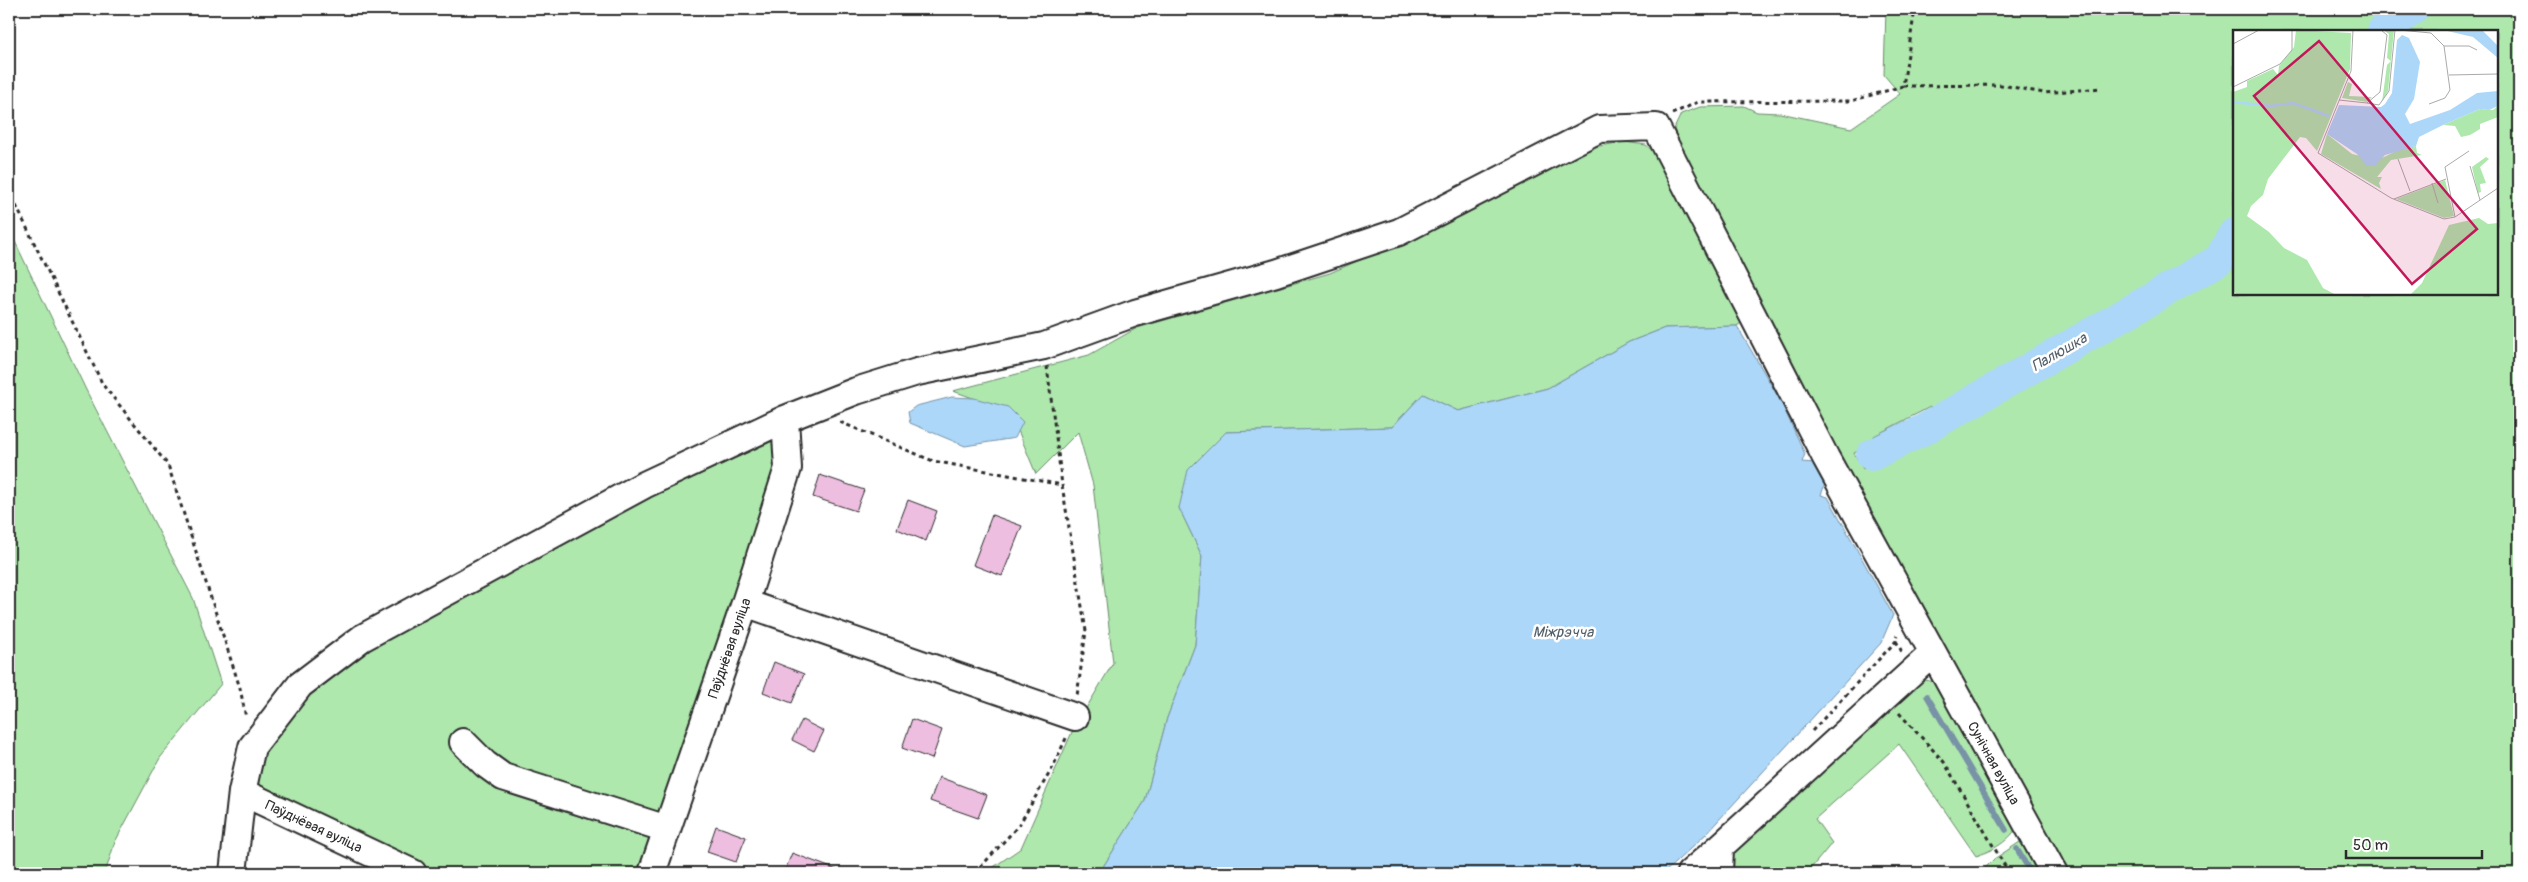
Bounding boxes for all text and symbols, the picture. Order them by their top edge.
inset map [2233,30,2498,295]
water label: Палюшка [2028,328,2091,376]
street label: Паўднёвая вуліца [704,596,755,701]
water label: Міжрэчча [1533,623,1594,642]
street label: Сунічная вуліца [1964,719,2023,808]
street label: Паўднёвая вуліца [263,797,365,856]
scale bar [2346,827,2482,859]
text: 50 m [2353,836,2388,855]

